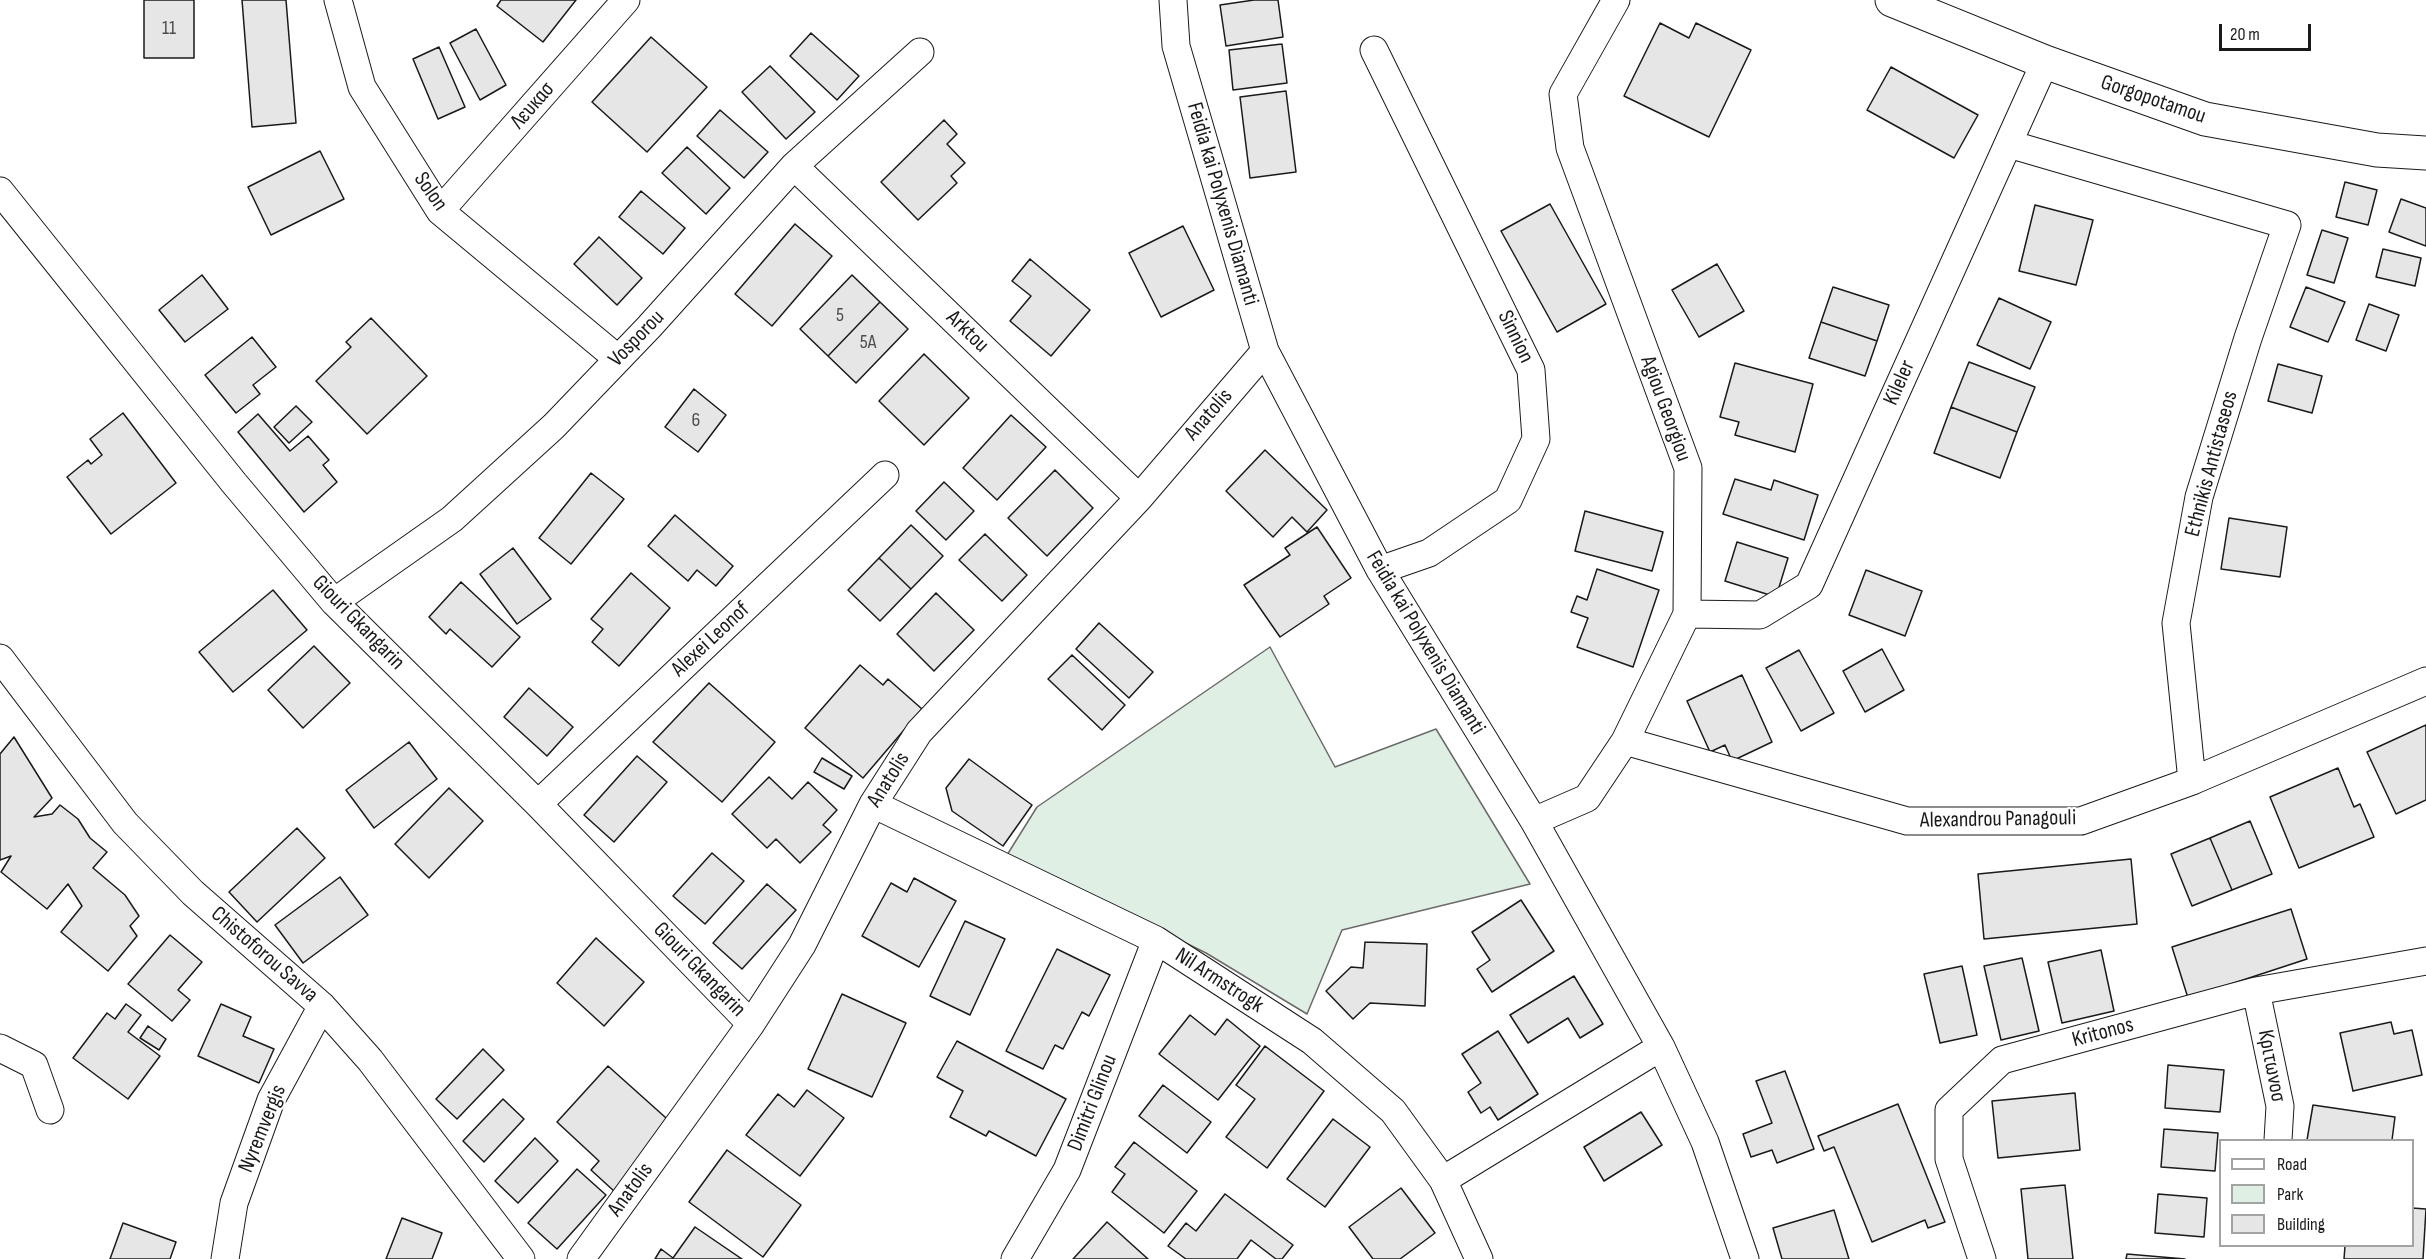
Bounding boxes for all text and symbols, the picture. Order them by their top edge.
scale bar [2222,12,2314,50]
house number: 11 [162,17,176,41]
text: 20 m [2230,24,2260,45]
street label: Gorgopotamou [2097,70,2209,130]
street label: Λευκασ [505,77,561,135]
street label: Feidia kai Polyxenis Diamanti [1180,100,1264,308]
street label: Solon [407,168,453,216]
house number: 5 [836,304,844,328]
street label: Vosporou [604,305,670,373]
street label: Arktou [940,305,994,359]
street label: Sinnion [1491,307,1539,367]
house number: 5A [860,331,876,355]
street label: Agiou Georgiou [1634,353,1696,465]
street label: Kileler [1879,356,1921,410]
street label: Anatolis [1179,384,1239,446]
street label: Ethnikis Antistaseos [2180,388,2244,540]
house number: 6 [692,409,700,433]
street label: Feidia kai Polyxenis Diamanti [1360,546,1490,740]
street label: Giouri Gkangarin [306,570,410,676]
street label: Alexei Leonof [666,597,756,683]
street label: Anatolis [862,748,916,812]
street label: Alexandrou Panagouli [1920,805,2076,835]
street label: Chistoforou Savva [205,901,323,1009]
street label: Giouri Gkangarin [647,917,751,1023]
street label: Nil Armstrogk [1170,943,1268,1019]
street label: Kritonos [2069,1012,2137,1054]
street label: Κριτωνοσ [2251,1028,2291,1104]
street label: Dimitri Glinou [1063,1051,1123,1155]
street label: Nyremvergis [233,1081,293,1177]
legend [2219,1139,2414,1247]
text: Road [2277,1154,2307,1175]
street label: Anatolis [603,1158,659,1222]
text: Park [2277,1184,2303,1205]
text: Building [2277,1214,2325,1235]

